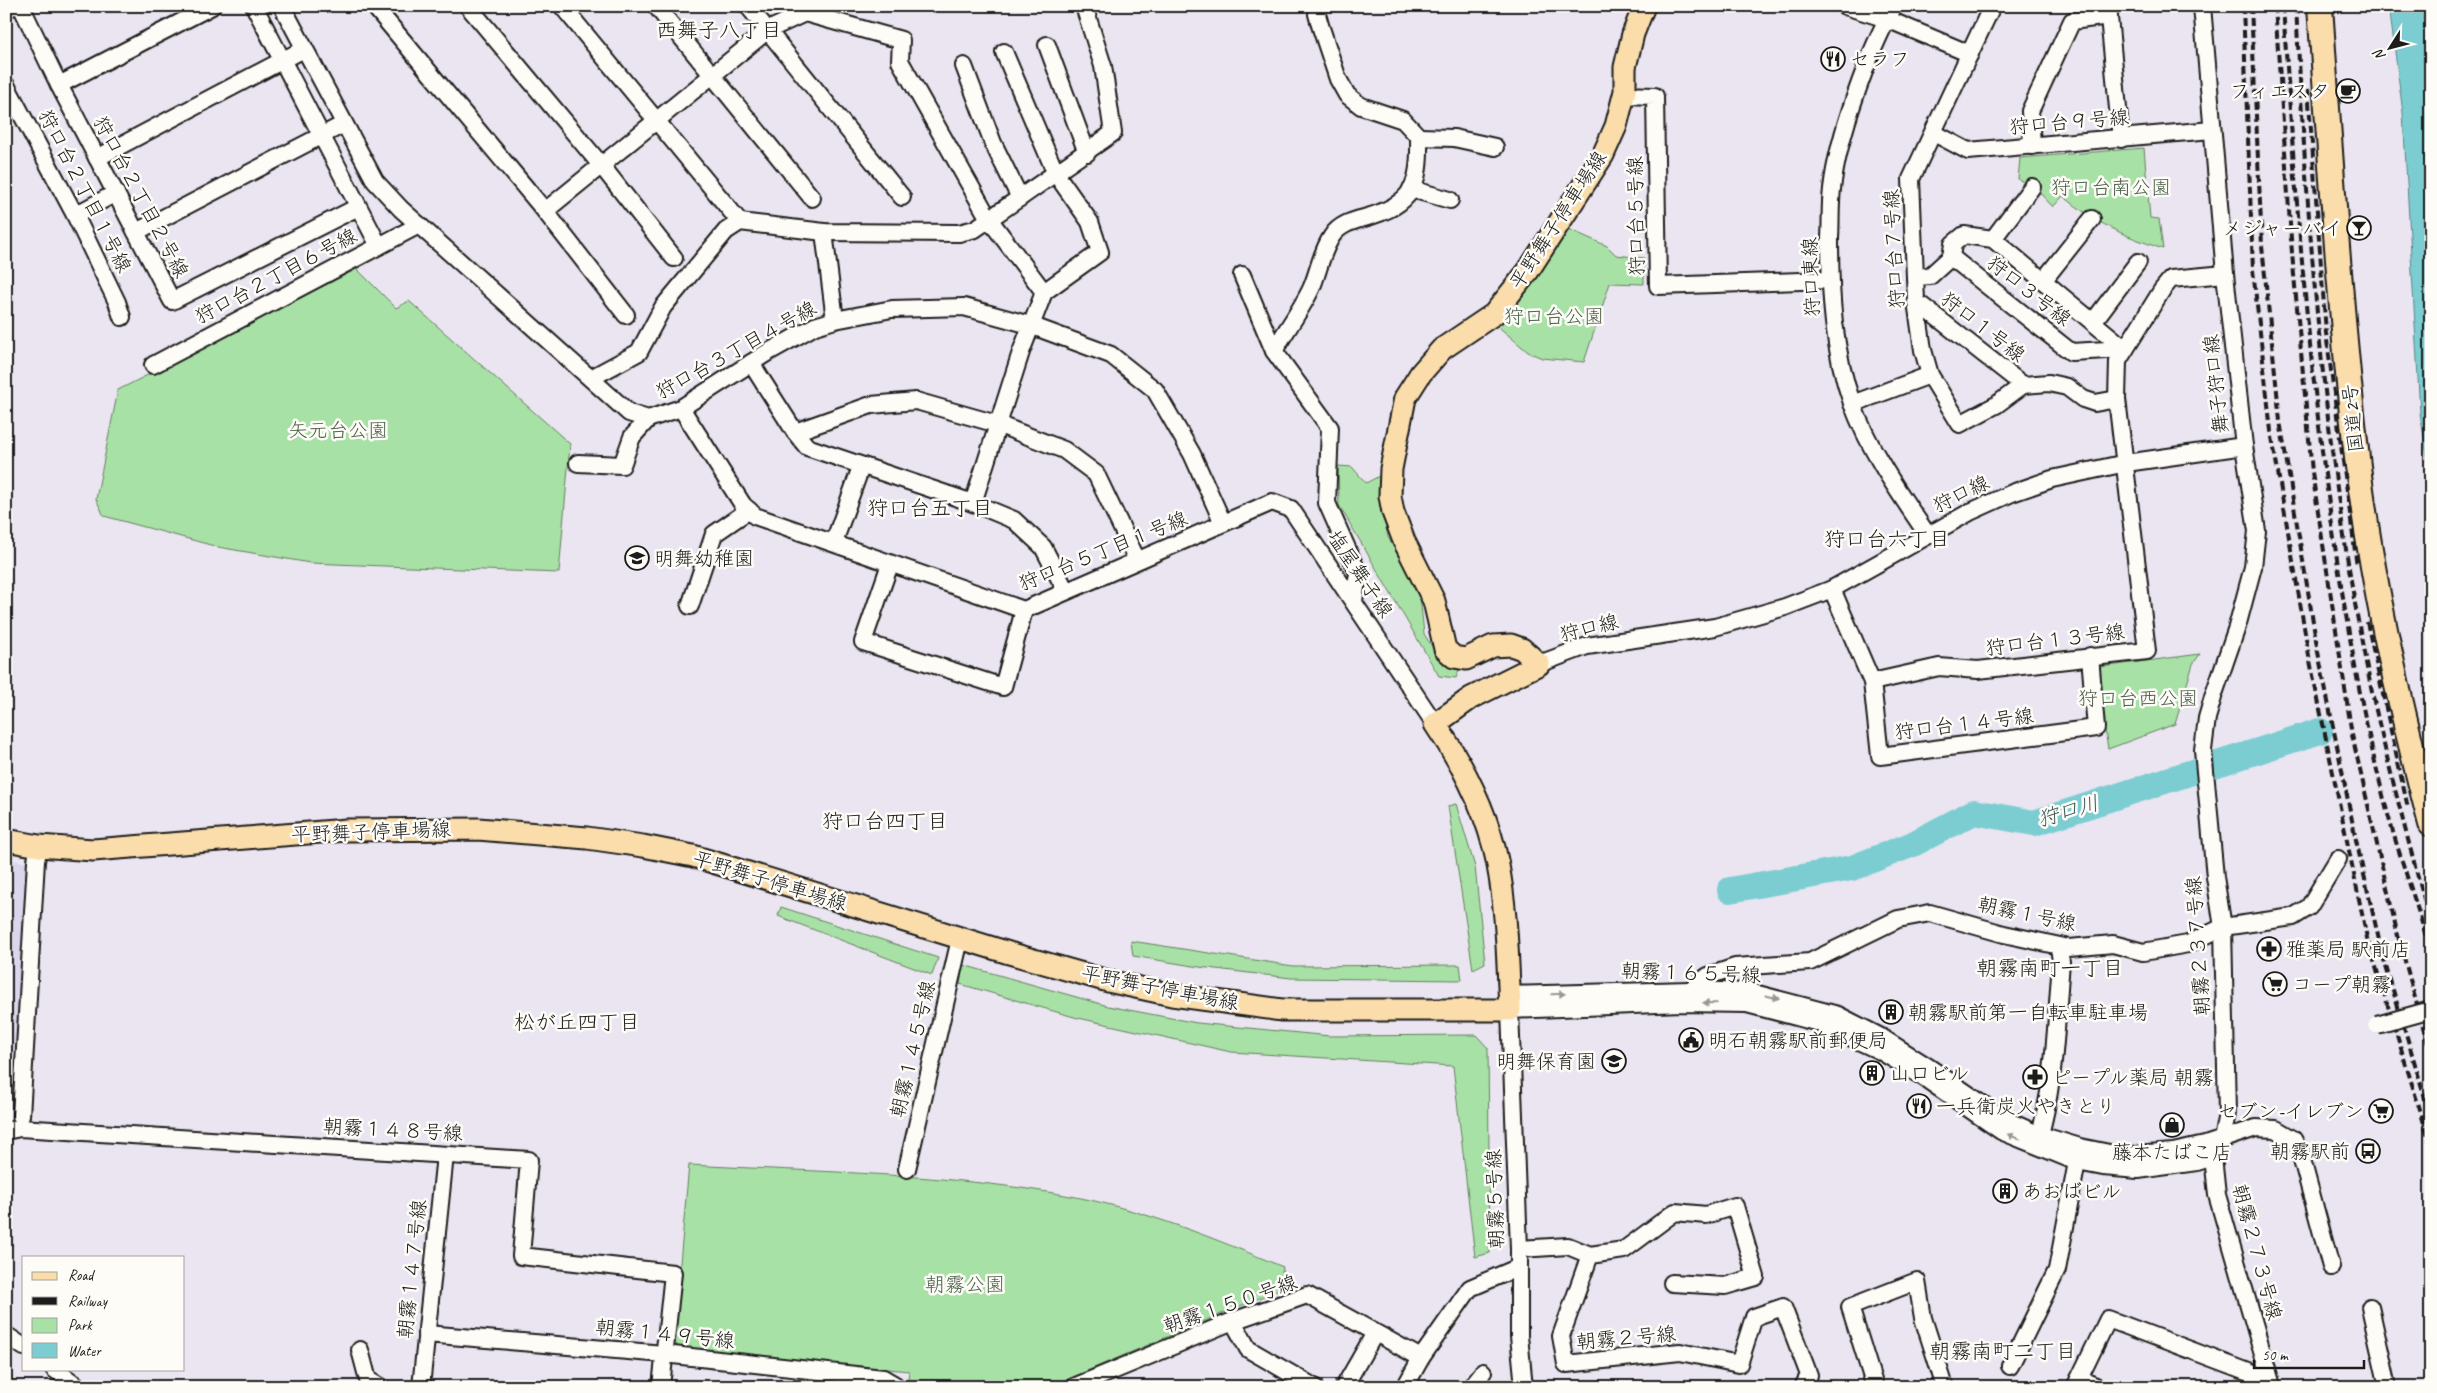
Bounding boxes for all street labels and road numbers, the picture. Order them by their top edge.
street label: 狩口台９号線 [2008,104,2130,140]
street label: 狩口台２丁目１号線 [33,105,137,277]
street label: 狩口台２丁目２号線 [88,112,194,282]
street label: 平野舞子停車場線 [1504,146,1612,294]
street label: 狩口台５号線 [1622,156,1650,276]
street label: 狩口台７号線 [1878,188,1910,310]
street label: 狩口台２丁目６号線 [191,223,361,329]
street label: 狩口東線 [1797,237,1825,317]
street label: 狩口３号線 [1982,250,2076,332]
street label: 狩口１号線 [1936,286,2030,368]
street label: 狩口台３丁目４号線 [651,295,821,405]
street label: 舞子狩口線 [2198,333,2234,435]
street label: 国道2号 [2337,382,2369,454]
street label: 狩口線 [1929,470,1993,518]
street label: 狩口台５丁目１号線 [1015,506,1191,596]
street label: 塩屋舞子線 [1322,526,1398,622]
street label: 狩口線 [1557,609,1621,647]
street label: 狩口台１３号線 [1984,619,2126,661]
street label: 狩口台１４号線 [1893,703,2035,745]
street label: 平野舞子停車場線 [291,817,451,847]
street label: 平野舞子停車場線 [690,846,850,916]
street label: 朝霧２３７号線 [2181,875,2215,1017]
street label: 朝霧１号線 [1975,891,2079,937]
street label: 朝霧１６５号線 [1621,958,1761,988]
street label: 平野舞子停車場線 [1079,960,1241,1016]
street label: 朝霧１４５号線 [885,978,941,1120]
street label: 朝霧１４８号線 [322,1114,464,1146]
street label: 朝霧５号線 [1481,1149,1509,1249]
street label: 朝霧２７３号線 [2227,1181,2287,1323]
street label: 朝霧１４７号線 [392,1198,432,1340]
street label: 朝霧１５０号線 [1160,1269,1300,1339]
street label: 朝霧１４９号線 [594,1314,736,1354]
street label: 朝霧２号線 [1575,1321,1677,1355]

